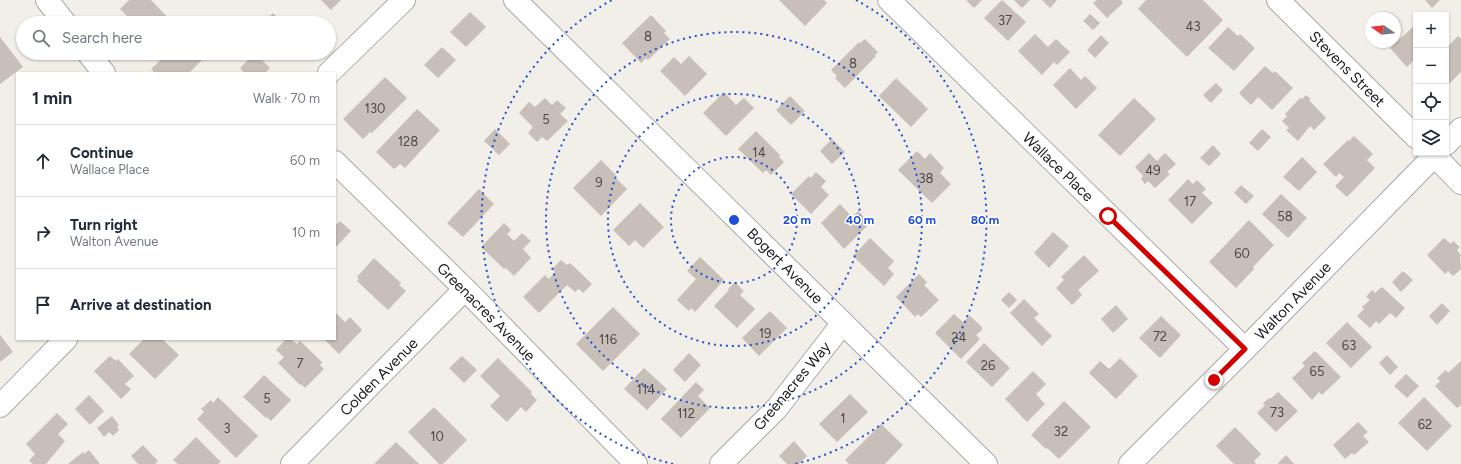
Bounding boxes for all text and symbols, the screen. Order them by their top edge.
north arrow [1365,12,1401,48]
map controls [1413,12,1449,156]
button: + [1413,12,1449,48]
house number: 37 [998,13,1012,28]
search box [16,16,336,60]
house number: 43 [1185,19,1201,34]
icon: search [30,27,52,49]
street label: Stevens Street [1305,27,1389,111]
text: Search here [62,29,142,47]
house number: 8 [644,29,652,44]
button: − [1413,48,1449,84]
house number: 8 [849,56,857,71]
button: locate [1413,84,1449,120]
text: 1 min [32,88,72,108]
text: Walk · 70 m [253,91,320,106]
house number: 130 [365,101,385,116]
house number: 5 [542,112,550,127]
button: layers [1413,120,1449,156]
street label: Wallace Place [1019,129,1097,205]
house number: 128 [398,134,418,149]
text: Continue [70,144,133,162]
house number: 14 [752,145,766,160]
icon: ahead [32,150,54,172]
text: 60 m [290,153,320,168]
text: Wallace Place [70,162,149,177]
house number: 49 [1145,163,1161,178]
house number: 38 [918,171,934,186]
house number: 9 [595,175,603,190]
house number: 17 [1184,194,1196,209]
route start [1099,207,1117,225]
house number: 58 [1277,209,1293,224]
centre of rings [727,213,741,227]
text: 20 m [783,213,811,227]
text: 40 m [846,213,874,227]
text: 60 m [908,213,936,227]
text: 80 m [971,213,999,227]
text: Turn right [70,216,138,234]
icon: right [32,222,54,244]
street label: Bogert Avenue [743,224,827,308]
text: 10 m [292,225,320,240]
text: Walton Avenue [70,234,158,249]
house number: 60 [1234,246,1250,261]
street label: Walton Avenue [1251,258,1335,344]
street label: Greenacres Avenue [433,259,539,365]
icon: arrive [32,294,54,316]
text: Arrive at destination [70,296,211,314]
house number: 19 [759,326,771,341]
house number: 72 [1153,329,1167,344]
house number: 24 [951,330,967,345]
house number: 116 [599,332,617,347]
street label: Colden Avenue [336,334,422,420]
street label: Greenacres Way [750,338,834,434]
house number: 63 [1342,338,1356,353]
house number: 7 [297,356,304,371]
house number: 26 [981,358,995,373]
house number: 65 [1310,364,1324,379]
route end [1205,371,1223,389]
house number: 114 [637,382,655,397]
house number: 5 [263,391,271,406]
house number: 73 [1270,405,1284,420]
house number: 112 [677,406,695,421]
house number: 1 [840,411,846,426]
house number: 62 [1418,417,1432,432]
house number: 3 [223,421,231,436]
house number: 32 [1054,424,1068,439]
house number: 10 [430,429,444,444]

